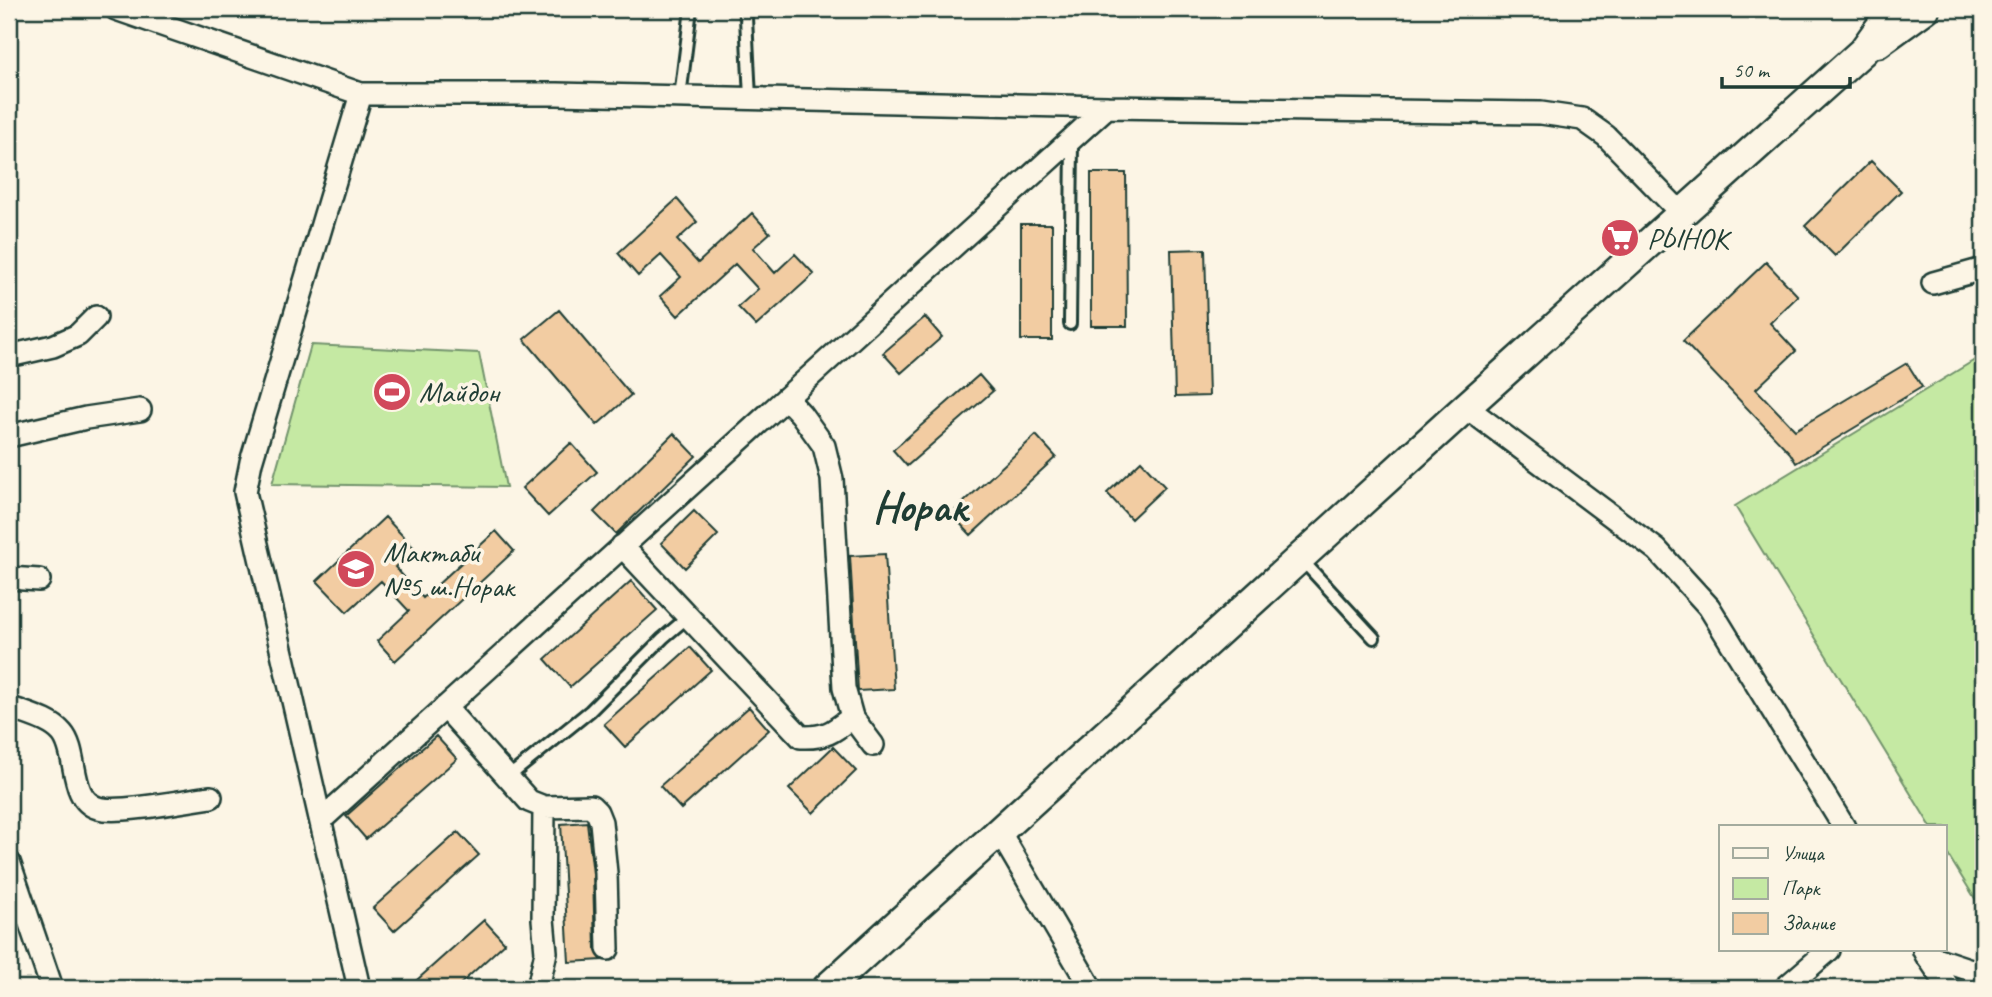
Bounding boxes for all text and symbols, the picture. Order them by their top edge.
scale bar [1722,46,1850,90]
text: 50 m [1733,57,1771,83]
supermarket icon: РЫНОК [1599,217,1641,259]
place label: РЫНОК [1647,219,1733,257]
sports icon: Майдон [371,371,413,413]
place label: Майдон [419,373,501,411]
district label: Норак [873,479,971,534]
place label: Мактаби №5 ш.Норак [383,533,516,605]
school or university icon: Мактаби №5 ш.Норак [335,548,377,590]
legend [1719,825,1946,951]
text: Улица [1782,840,1825,866]
text: Парк [1782,875,1822,901]
text: Здание [1782,910,1836,936]

